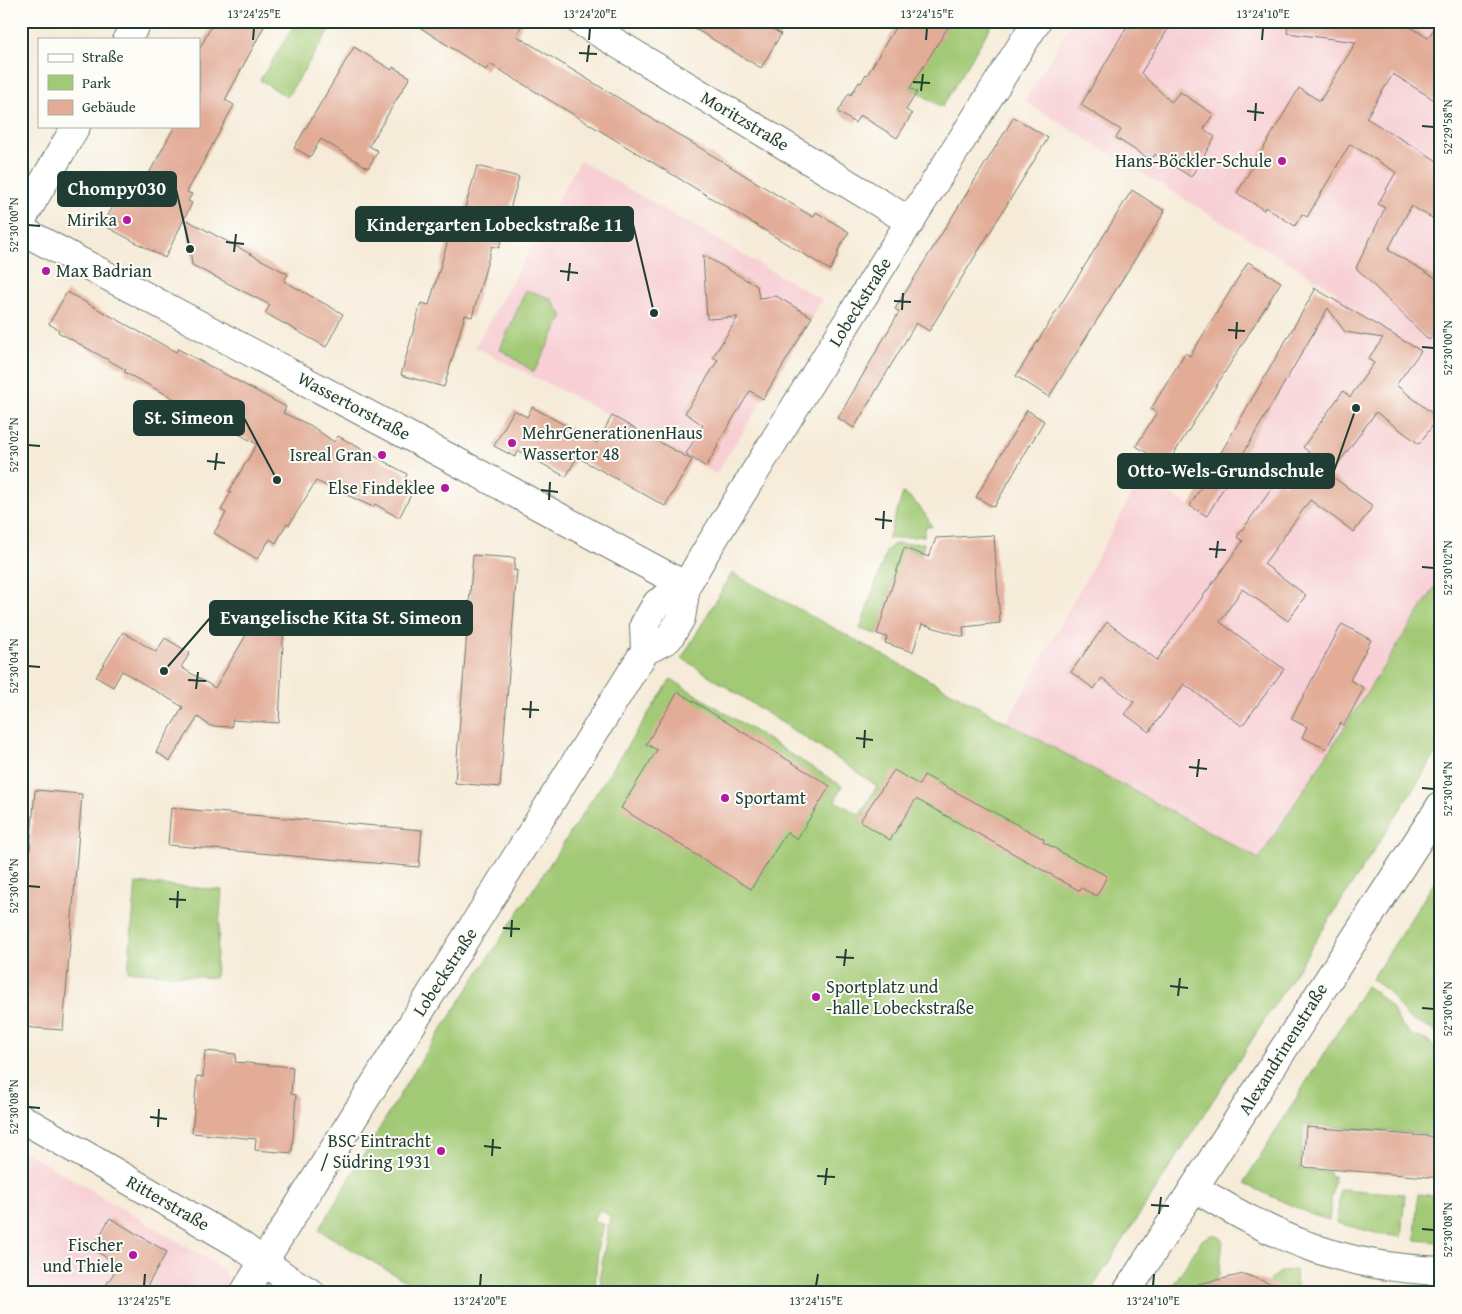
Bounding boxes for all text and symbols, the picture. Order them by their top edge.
text: 13°24'25"E [227,5,281,22]
text: 13°24'20"E [563,5,617,22]
text: 13°24'15"E [900,5,954,22]
text: 13°24'10"E [1236,5,1290,22]
legend [38,38,200,128]
text: Straße [82,46,124,67]
text: Park [82,72,111,93]
street label: Moritzstraße [696,84,795,158]
text: Gebäude [82,96,136,117]
text: 52°29'58"N [1439,99,1456,155]
place label: Hans-Böckler-Schule [1115,147,1272,174]
marker: Hans-Böckler-Schule [1276,155,1288,167]
callout: Chompy030 [58,172,176,206]
text: Chompy030 [68,174,166,202]
text: 52°30'00"N [5,197,22,253]
place label: Mirika [67,206,117,233]
callout: Kindergarten Lobeckstraße 11 [356,207,633,241]
text: Kindergarten Lobeckstraße 11 [367,210,623,238]
marker: Mirika [121,214,133,226]
street label: Lobeckstraße [821,252,898,352]
place label: Max Badrian [56,257,152,284]
marker: Max Badrian [40,265,52,277]
text: 52°30'00"N [1439,320,1456,376]
street label: Wassertorstraße [293,364,416,447]
callout: St. Simeon [134,401,244,435]
text: St. Simeon [144,403,235,431]
text: 52°30'02"N [5,417,22,473]
place label: MehrGenerationenHaus Wassertor 48 [522,419,703,467]
marker: MehrGenerationenHaus Wassertor 48 [506,437,518,449]
place label: Isreal Gran [290,441,372,468]
marker: Isreal Gran [376,449,388,461]
callout: Otto-Wels-Grundschule [1118,454,1334,488]
text: Otto-Wels-Grundschule [1128,456,1324,484]
place label: Else Findeklee [328,474,435,501]
marker: Else Findeklee [439,482,451,494]
text: 52°30'02"N [1439,540,1456,596]
callout: Evangelische Kita St. Simeon [210,601,472,635]
text: Evangelische Kita St. Simeon [220,603,463,631]
text: 52°30'04"N [5,638,22,694]
text: 52°30'04"N [1439,761,1456,817]
place label: Sportamt [735,784,807,811]
marker: Sportamt [719,792,731,804]
text: 52°30'06"N [5,858,22,914]
street label: Lobeckstraße [406,922,483,1021]
place label: Sportplatz und -halle Lobeckstraße [826,973,974,1021]
street label: Alexandrinenstraße [1231,978,1334,1120]
text: 52°30'06"N [1439,981,1456,1037]
marker: Sportplatz und -halle Lobeckstraße [810,991,822,1003]
text: 52°30'08"N [5,1079,22,1135]
place label: BSC Eintracht / Südring 1931 [320,1127,432,1175]
marker: BSC Eintracht / Südring 1931 [435,1145,447,1157]
street label: Ritterstraße [122,1168,215,1237]
text: 52°30'08"N [1439,1202,1456,1258]
place label: Fischer und Thiele [42,1231,124,1279]
marker: Fischer und Thiele [127,1249,139,1261]
text: 13°24'25"E [117,1292,171,1309]
text: 13°24'20"E [453,1292,507,1309]
text: 13°24'15"E [789,1292,843,1309]
text: 13°24'10"E [1126,1292,1180,1309]

